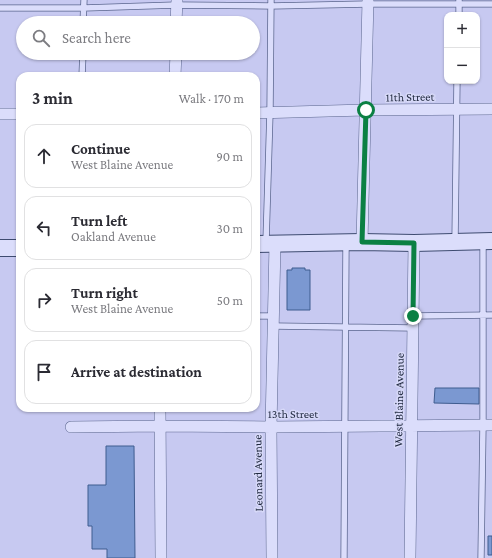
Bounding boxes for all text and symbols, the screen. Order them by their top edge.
map controls [444,12,480,84]
button: + [444,12,480,48]
search box [16,16,260,60]
icon: search [30,27,52,49]
text: Search here [62,30,131,46]
button: − [444,48,480,84]
text: 3 min [32,89,73,108]
street label: 11th Street [386,90,436,104]
text: Walk · 170 m [179,91,244,106]
route start [357,101,375,119]
text: Continue [71,141,130,157]
icon: ahead [33,145,55,167]
text: 90 m [216,149,243,164]
text: West Blaine Avenue [71,157,173,172]
text: Turn left [71,213,127,229]
icon: left [33,217,55,239]
text: 30 m [217,221,243,236]
text: Oakland Avenue [71,229,156,244]
text: Turn right [71,285,138,301]
icon: right [33,289,55,311]
text: 50 m [217,293,243,308]
text: West Blaine Avenue [71,301,173,316]
route end [404,307,422,325]
street label: West Blaine Avenue [391,353,407,447]
icon: arrive [33,361,55,383]
text: Arrive at destination [71,364,202,380]
street label: 13th Street [268,407,319,421]
street label: Leonard Avenue [250,434,266,512]

